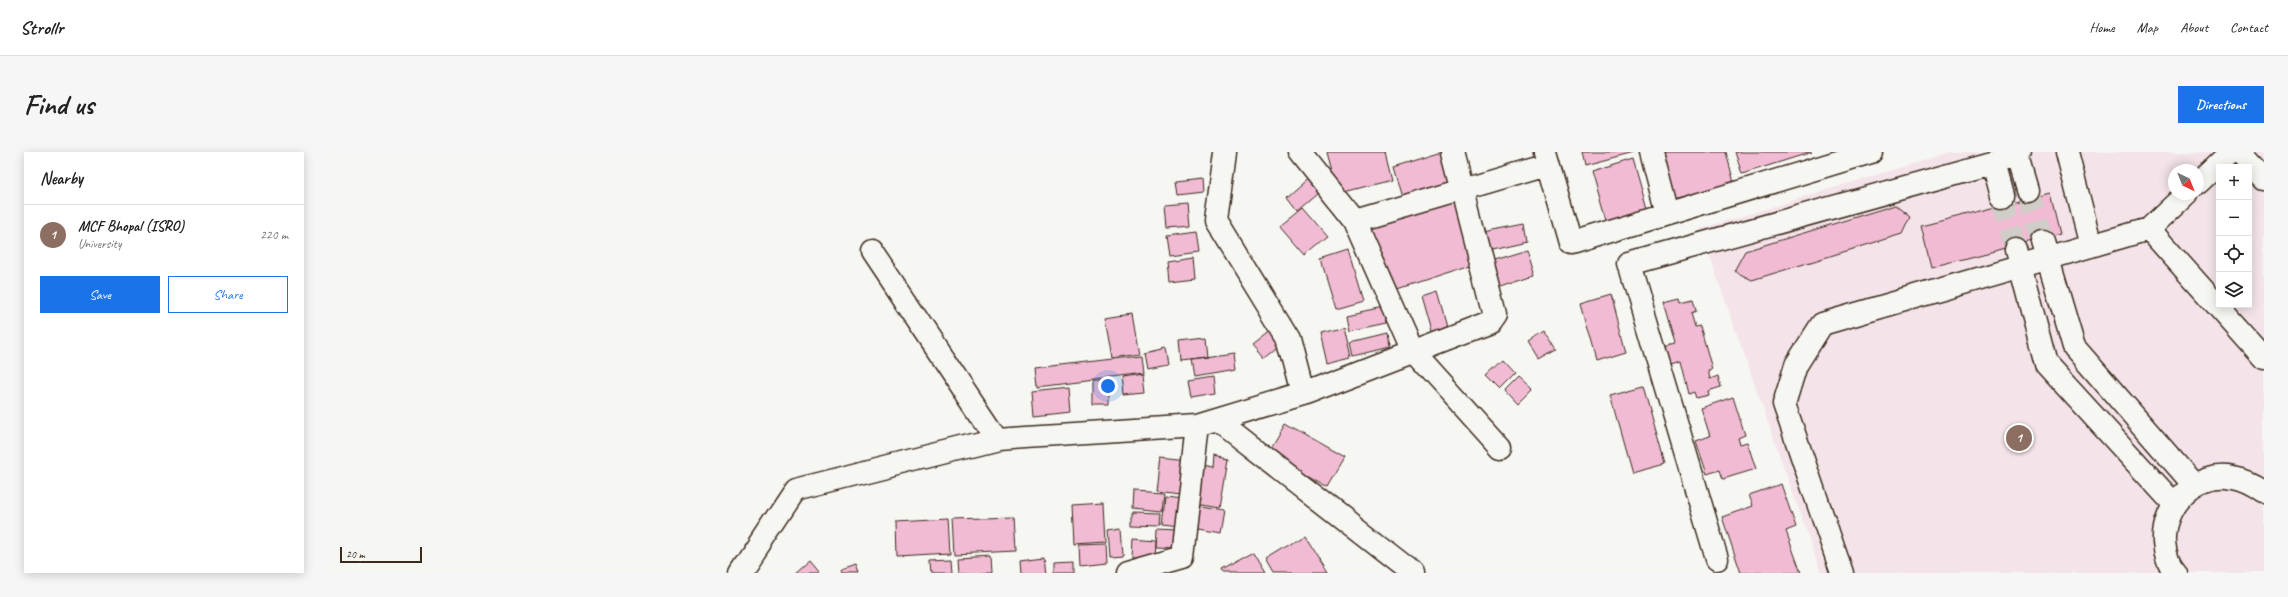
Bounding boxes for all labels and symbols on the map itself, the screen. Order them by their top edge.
north arrow [2168,164,2204,200]
your location [1098,376,1118,396]
pin: 1 [2006,423,2032,453]
scale bar [340,545,422,564]

